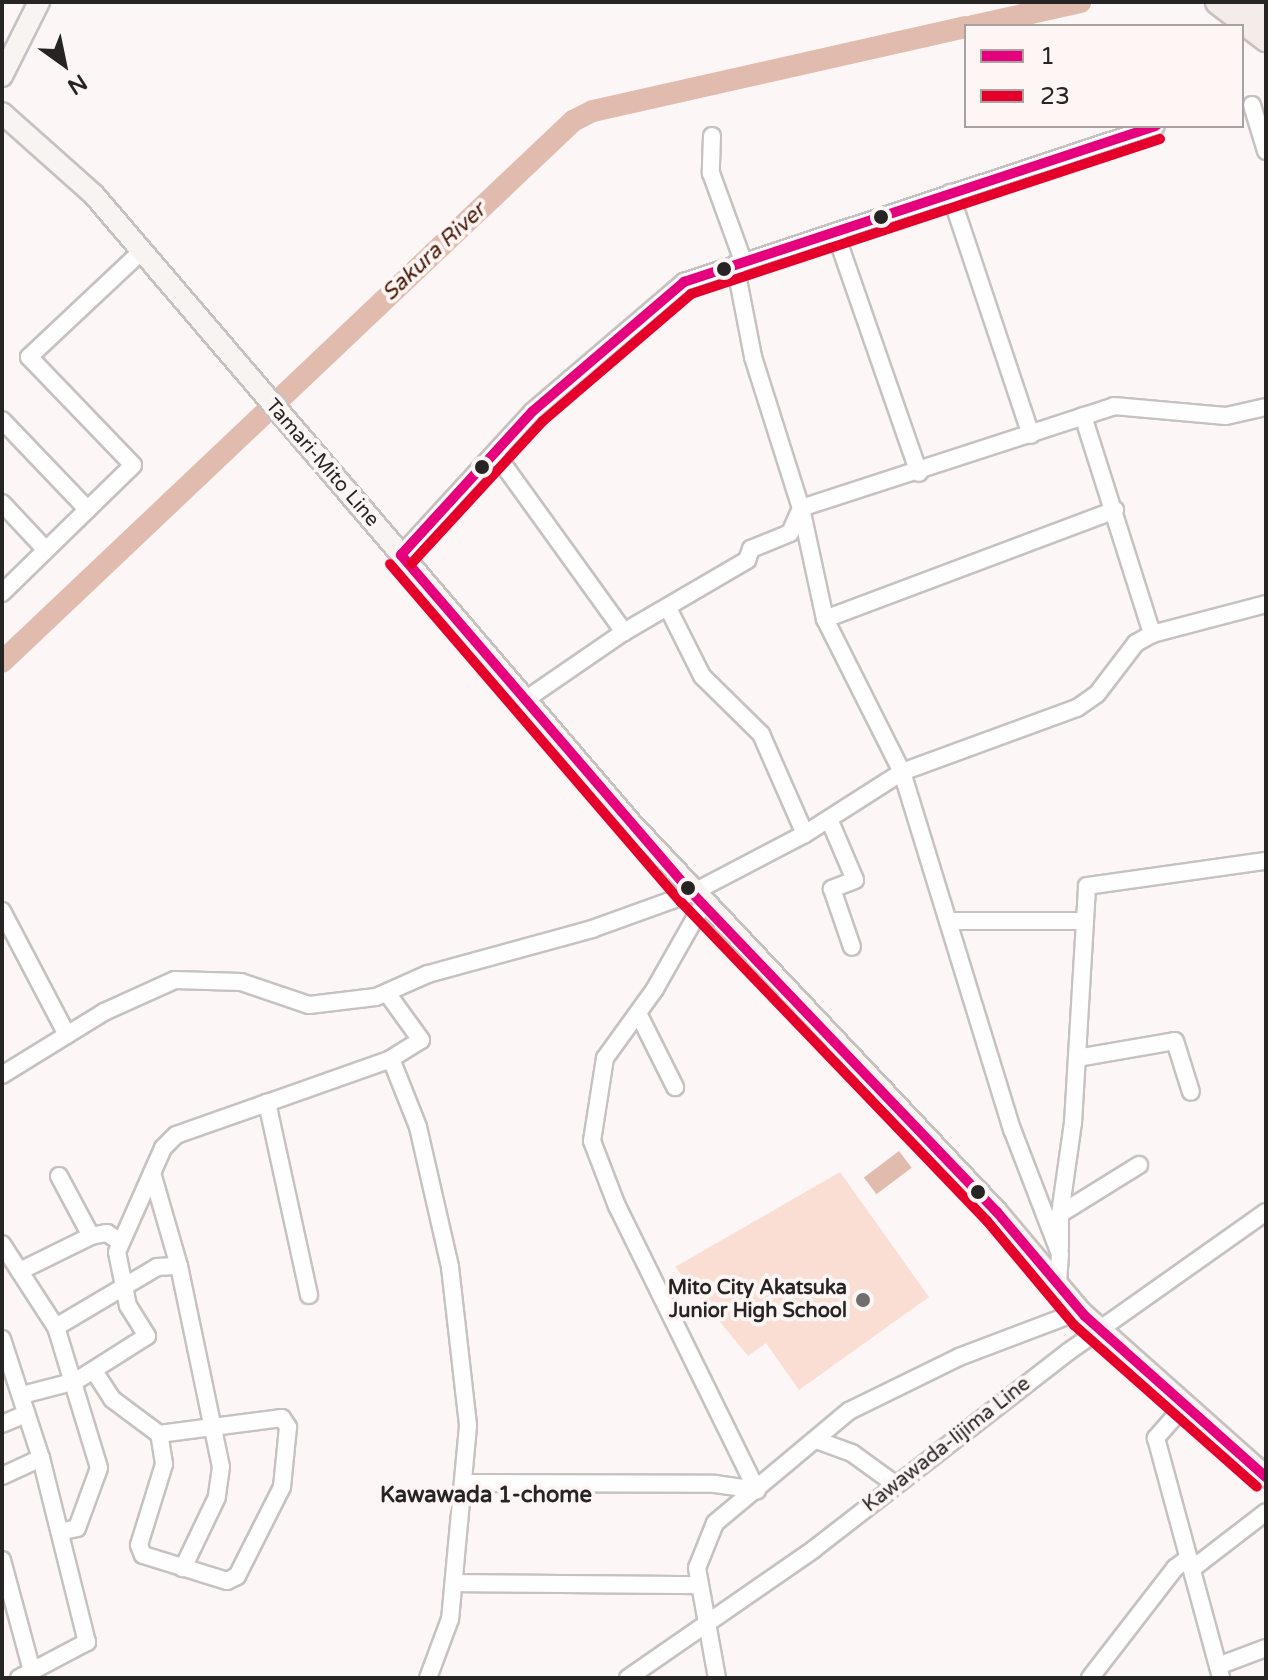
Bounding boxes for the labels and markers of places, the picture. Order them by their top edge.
unlabelled marker [873,209,889,225]
unlabelled marker [716,261,732,277]
unlabelled marker [474,459,490,475]
unlabelled marker [680,880,696,896]
unlabelled marker [970,1184,986,1200]
place label: Mito City Akatsuka Junior High School [668,1276,847,1323]
marker: Mito City Akatsuka Junior High School [854,1291,872,1309]

